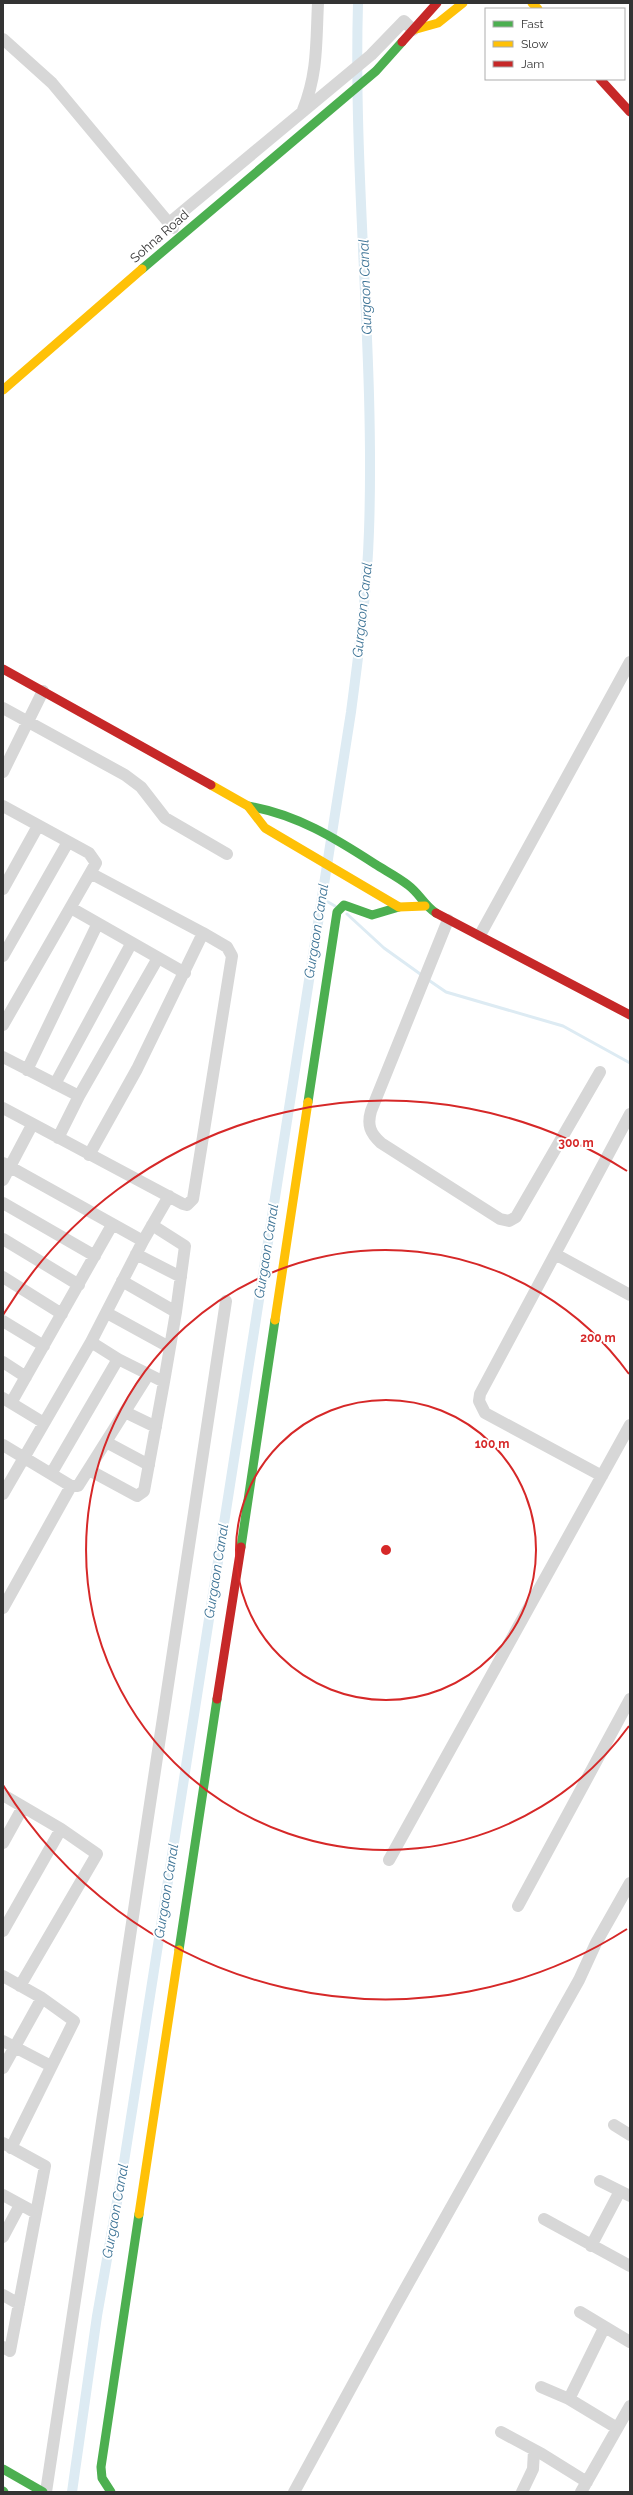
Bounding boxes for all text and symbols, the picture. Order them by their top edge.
legend [485,8,625,80]
text: Fast [521,17,544,31]
text: Slow [521,37,548,51]
text: Jam [521,57,544,71]
street label: Sohna Road [127,207,192,266]
water label: Gurgaon Canal [355,239,375,335]
water label: Gurgaon Canal [349,561,375,658]
water label: Gurgaon Canal [301,882,331,979]
text: 300 m [558,1136,594,1150]
water label: Gurgaon Canal [251,1202,281,1299]
text: 200 m [580,1331,616,1345]
text: 100 m [475,1437,509,1451]
water label: Gurgaon Canal [201,1522,231,1619]
centre of rings [379,1543,393,1557]
water label: Gurgaon Canal [151,1842,181,1939]
water label: Gurgaon Canal [99,2162,131,2259]

